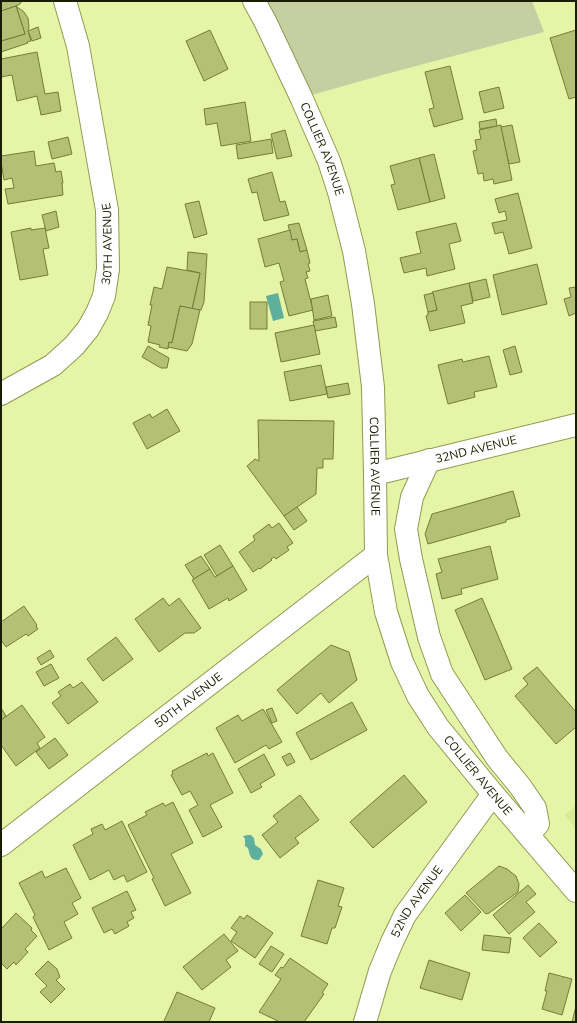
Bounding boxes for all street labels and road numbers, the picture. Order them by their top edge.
street label: COLLIER AVENUE [296,100,348,198]
street label: 30TH AVENUE [98,202,116,286]
street label: COLLIER AVENUE [366,417,384,516]
street label: 32ND AVENUE [434,432,518,467]
street label: 50TH AVENUE [151,669,226,731]
street label: COLLIER AVENUE [440,732,516,819]
street label: 52ND AVENUE [387,862,446,940]

